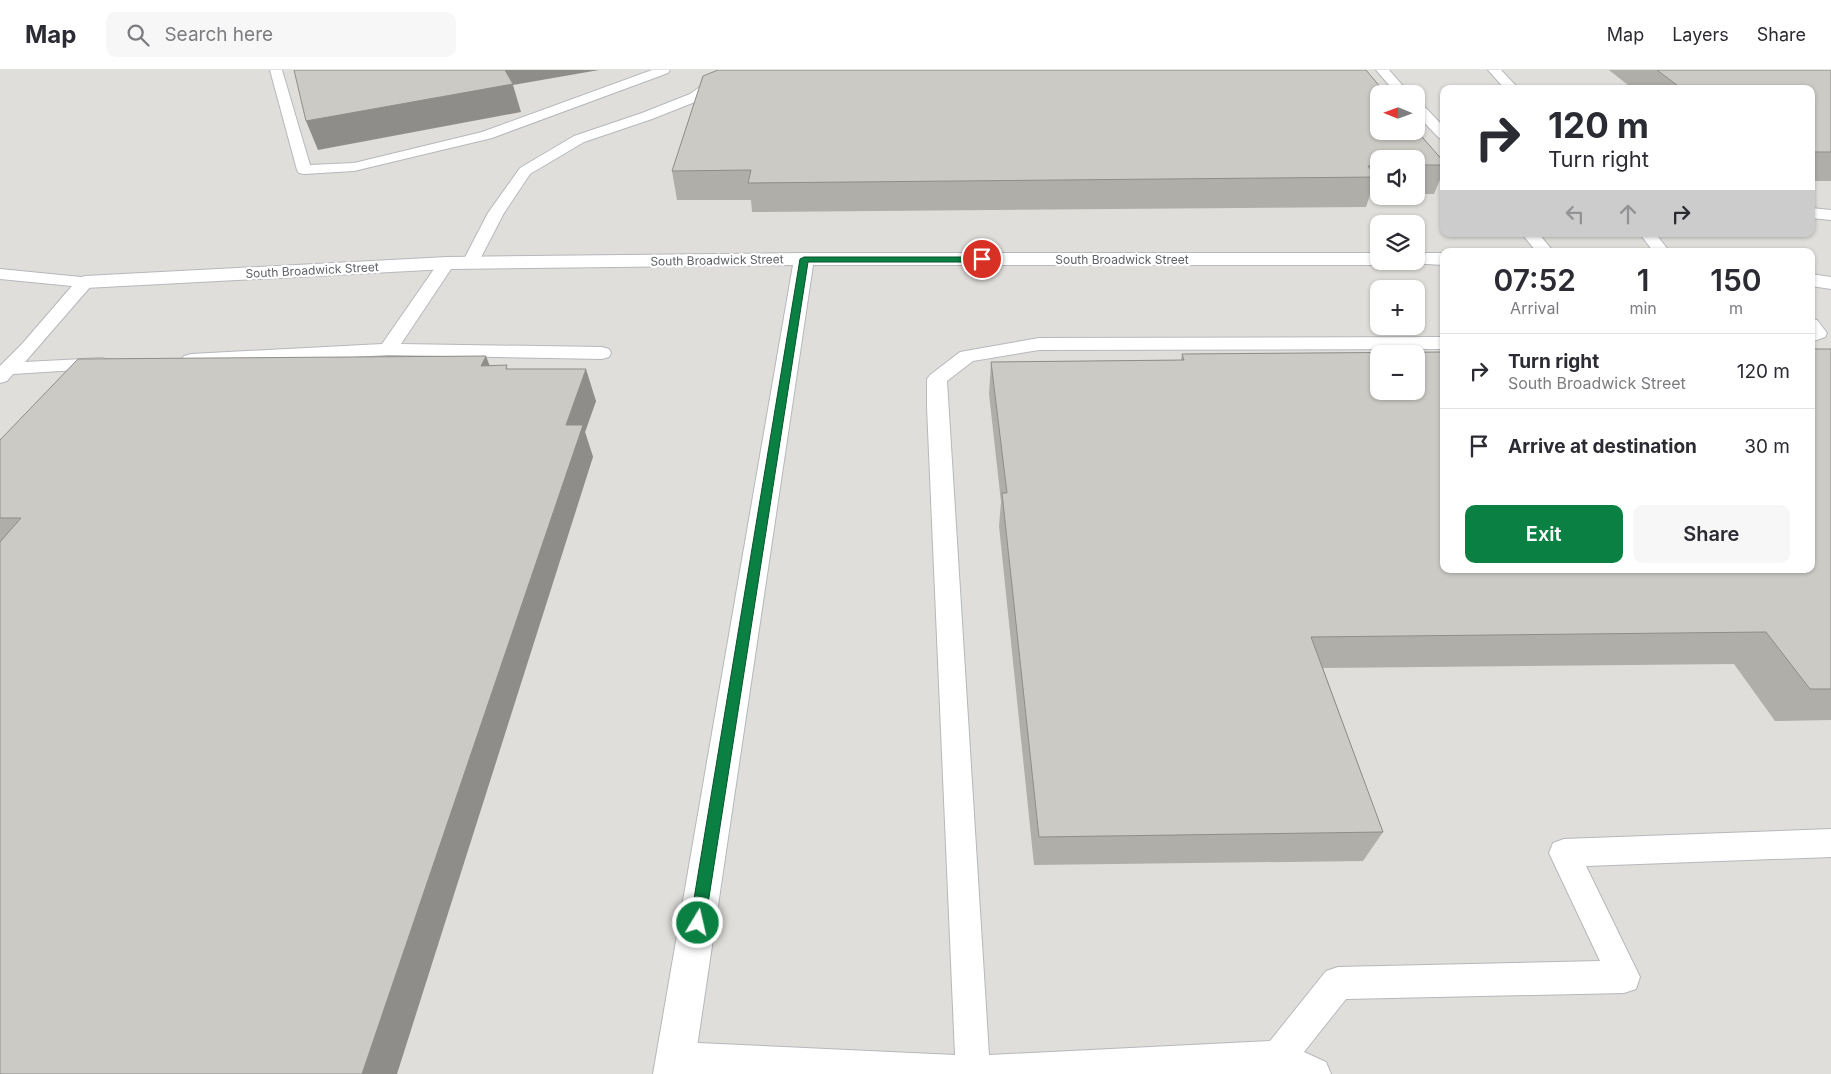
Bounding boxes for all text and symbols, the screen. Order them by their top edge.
search box [106,12,456,57]
text: Map [25,20,76,49]
icon: search [124,21,152,49]
text: Search here [164,23,273,46]
text: Map [1607,24,1644,45]
text: Layers [1672,24,1729,45]
text: Share [1757,24,1806,45]
north arrow [1370,85,1425,140]
map controls [1370,85,1425,400]
text: 120 m [1548,104,1649,146]
icon: right [1465,105,1530,170]
text: Turn right [1548,146,1649,172]
button: sound [1370,150,1425,205]
icon: left [1561,200,1589,228]
icon: ahead [1614,200,1642,228]
icon: right [1667,200,1695,228]
button: layers [1370,215,1425,270]
pin [961,238,1003,280]
icon: arrive [968,245,996,273]
street label: South Broadwick Street [650,251,784,269]
street label: South Broadwick Street [1055,252,1189,267]
street label: South Broadwick Street [245,259,379,281]
text: 07:52 [1493,262,1576,298]
text: 1 [1637,262,1649,298]
text: 150 [1710,262,1762,298]
button: + [1370,280,1425,335]
text: Arrival [1510,298,1559,318]
text: min [1629,298,1657,318]
text: m [1729,298,1743,318]
button: − [1370,345,1425,400]
text: Turn right [1508,350,1599,373]
icon: right [1465,357,1493,385]
text: 120 m [1737,360,1790,383]
text: South Broadwick Street [1508,373,1686,393]
icon: arrive [1465,432,1493,460]
text: Arrive at destination [1508,435,1697,458]
text: 30 m [1744,435,1790,458]
button: Exit [1465,505,1623,563]
button: Share [1633,505,1790,563]
position arrow [671,896,723,948]

